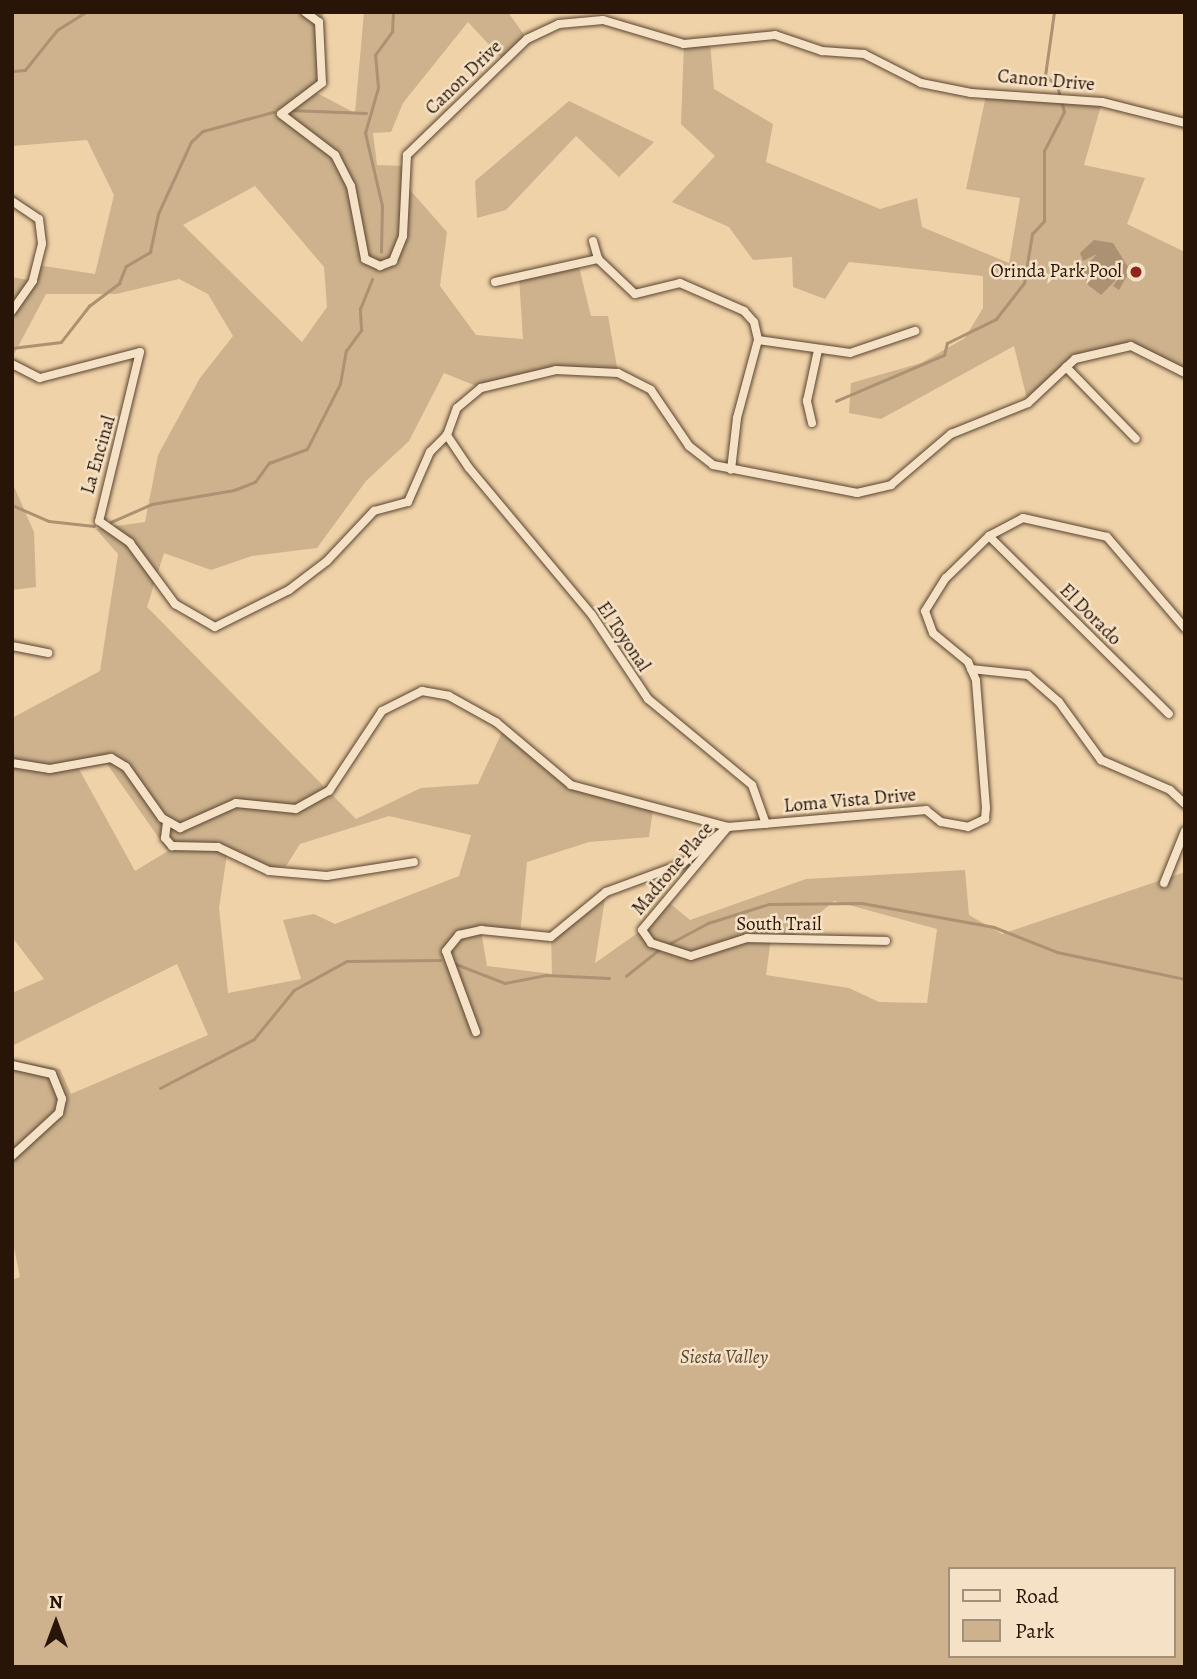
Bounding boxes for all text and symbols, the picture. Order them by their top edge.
street label: Canon Drive [421,36,507,120]
street label: Canon Drive [996,65,1096,97]
place label: Orinda Park Pool [990,261,1122,283]
marker: Orinda Park Pool [1128,264,1144,280]
street label: La Encinal [77,413,121,497]
street label: El Dorado [1054,579,1126,651]
street label: El Toyonal [591,598,655,676]
street label: Loma Vista Drive [783,784,917,818]
street label: Madrone Place [627,818,719,920]
street label: South Trail [736,914,822,936]
park label: Siesta Valley [680,1347,768,1369]
legend [948,1567,1176,1658]
text: Road [1015,1582,1059,1610]
north arrow [21,1588,91,1658]
text: N [49,1589,63,1615]
text: Park [1015,1617,1054,1645]

